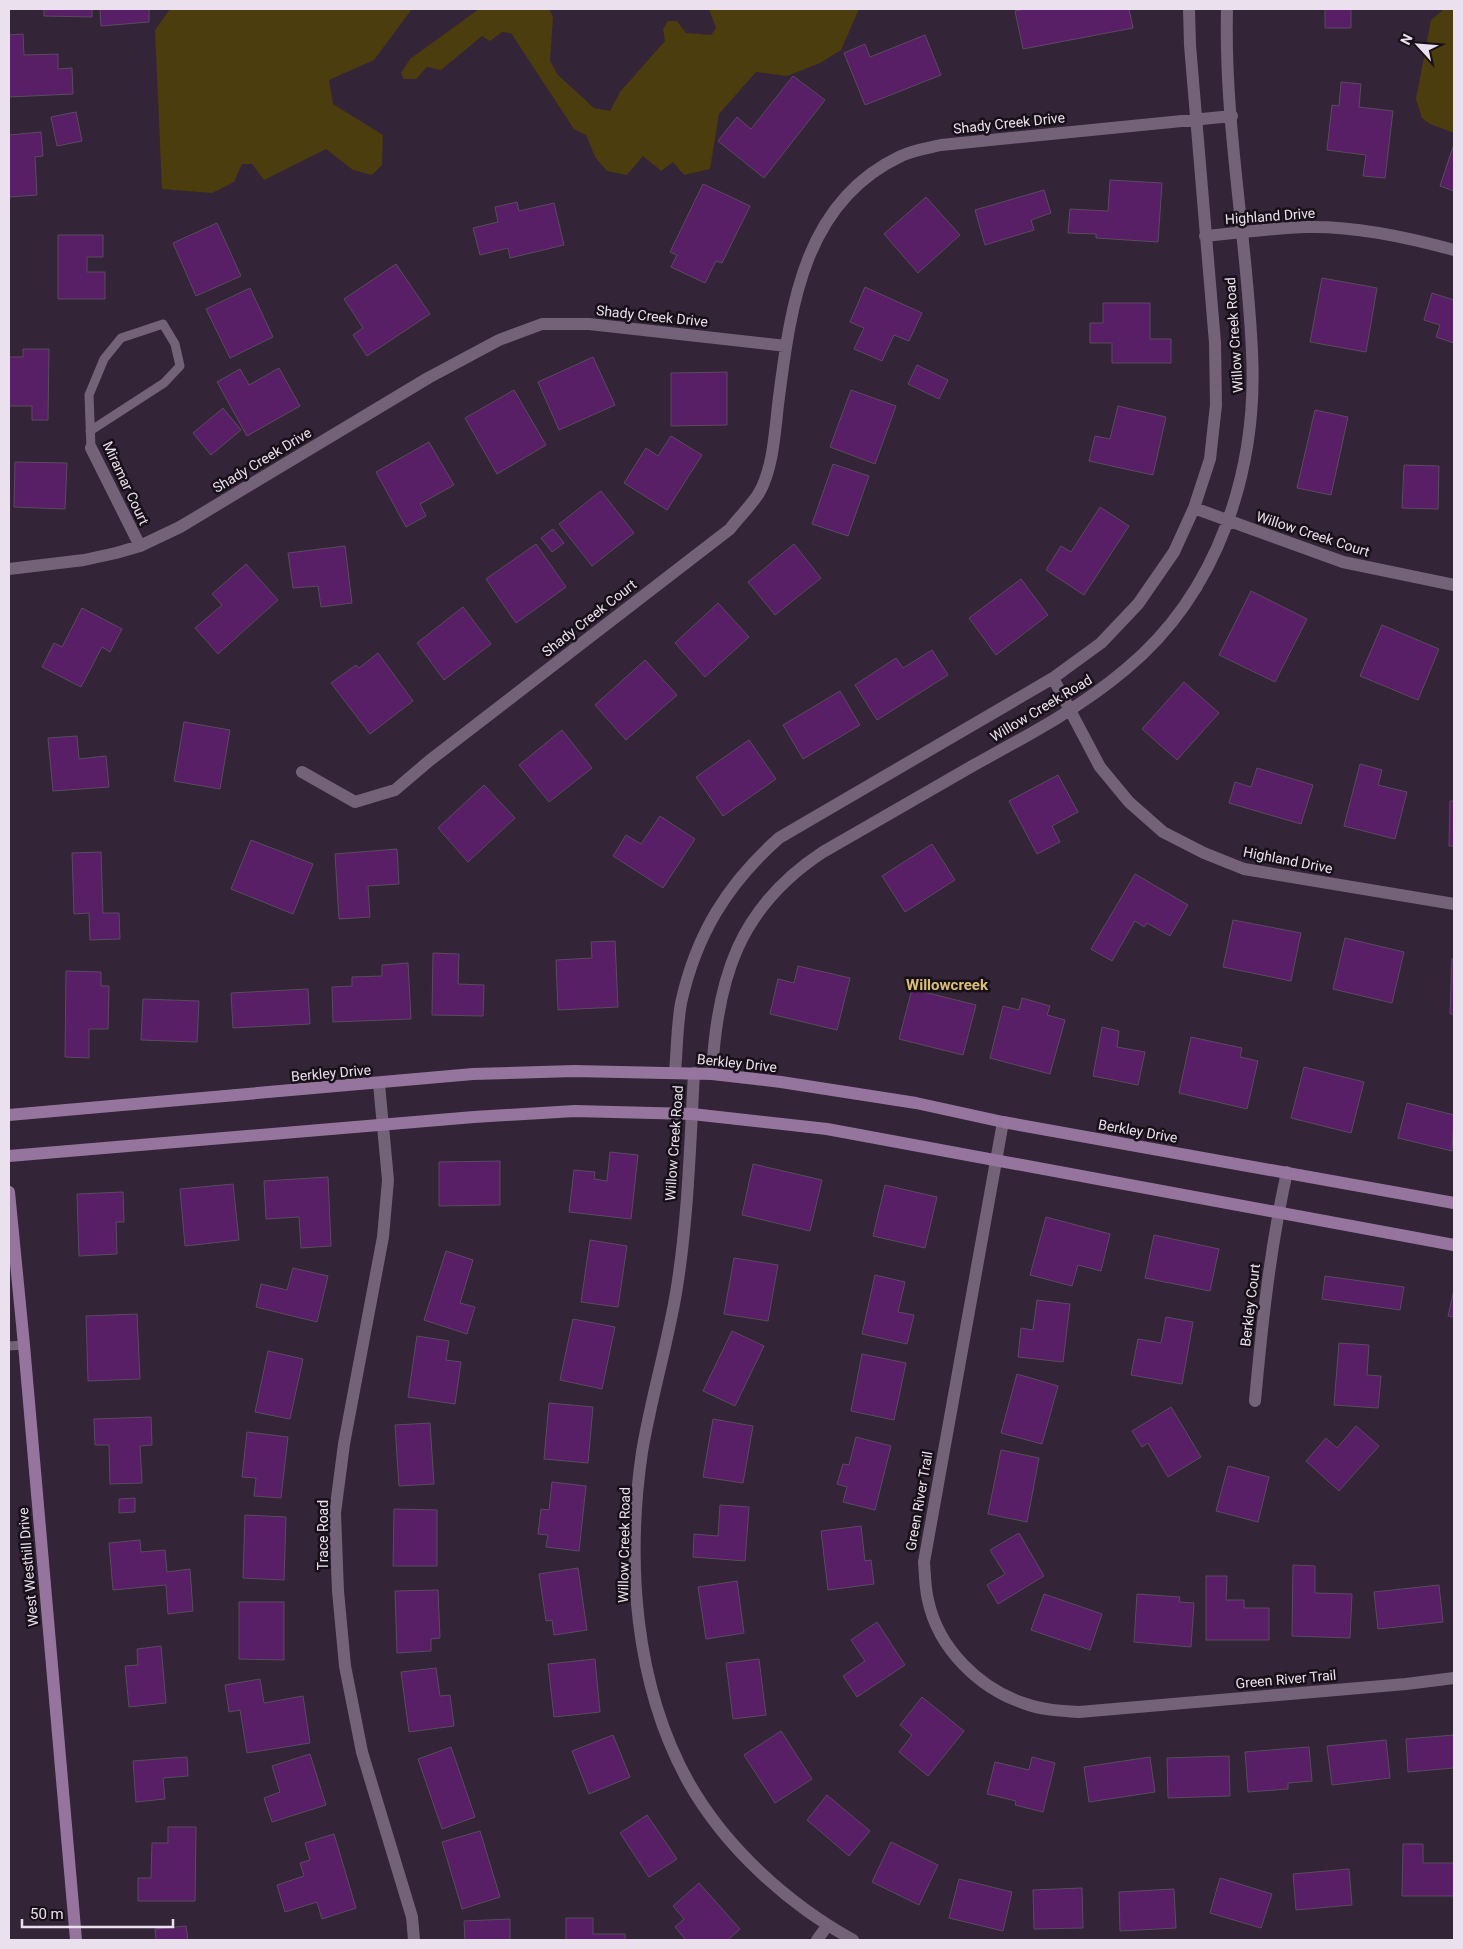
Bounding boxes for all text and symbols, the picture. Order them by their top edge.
north arrow [1393,20,1443,70]
text: N [1397,31,1416,47]
street label: Shady Creek Drive [952,109,1066,137]
street label: Highland Drive [1224,205,1316,227]
street label: Willow Creek Road [1222,277,1246,393]
street label: Shady Creek Drive [595,302,709,330]
street label: Shady Creek Drive [210,424,314,496]
street label: Miramar Court [100,439,153,528]
street label: Willow Creek Court [1254,508,1372,560]
street label: Shady Creek Court [539,576,640,660]
street label: Willow Creek Road [987,671,1095,745]
street label: Highland Drive [1242,844,1334,876]
district label: Willowcreek [906,976,989,994]
street label: Berkley Drive [696,1051,778,1075]
street label: Berkley Drive [290,1062,372,1084]
street label: Willow Creek Road [662,1085,686,1201]
street label: Berkley Drive [1097,1116,1179,1146]
street label: Berkley Court [1237,1262,1263,1347]
street label: Green River Trail [902,1450,936,1552]
street label: Willow Creek Road [615,1487,633,1603]
street label: Trace Road [315,1500,331,1570]
street label: West Westhill Drive [15,1507,41,1627]
street label: Green River Trail [1235,1667,1337,1691]
scale bar [22,1896,174,1928]
text: 50 m [30,1905,64,1923]

